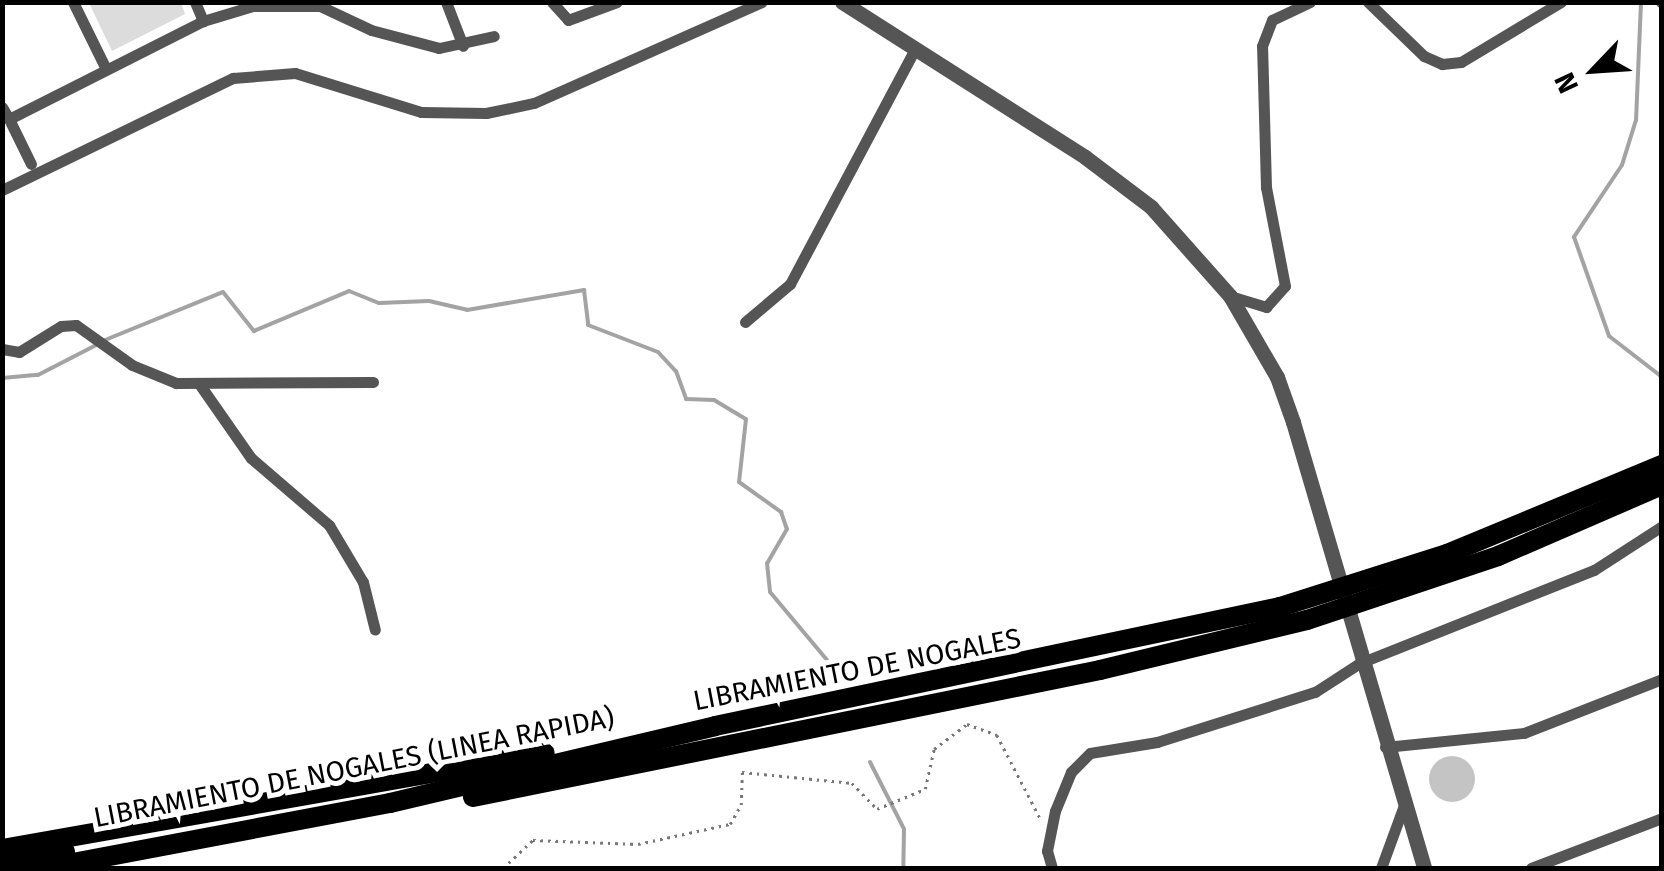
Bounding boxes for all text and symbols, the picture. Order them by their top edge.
north arrow [1544,20,1644,120]
text: N [1547,68,1585,98]
street label: LIBRAMIENTO DE NOGALES [690,622,1024,718]
street label: LIBRAMIENTO DE NOGALES (LINEA RAPIDA) [91,701,617,835]

